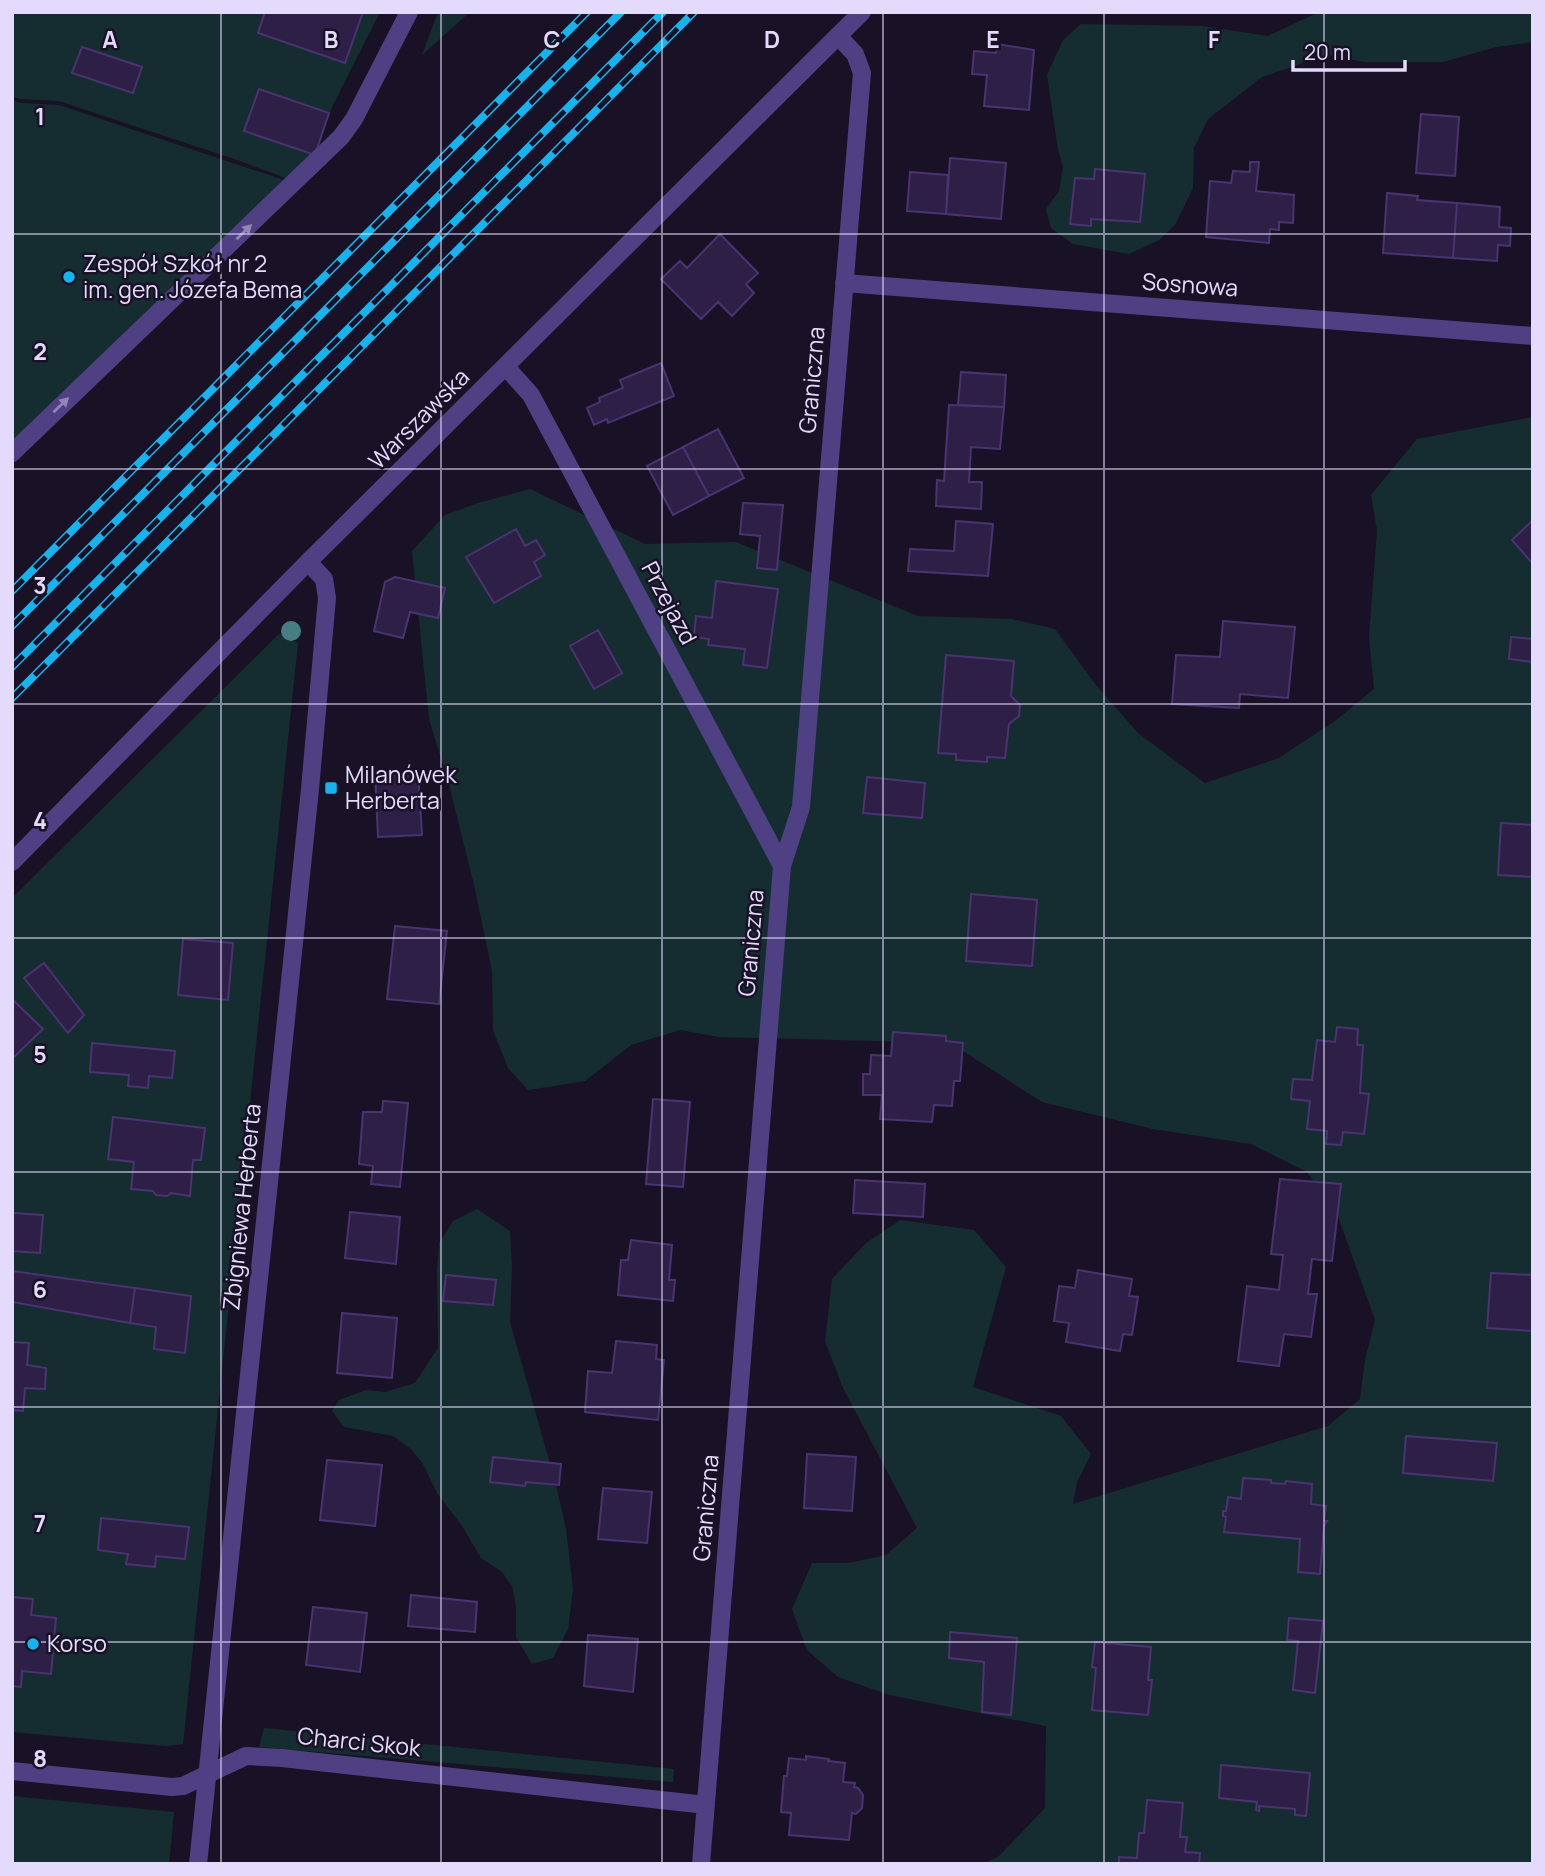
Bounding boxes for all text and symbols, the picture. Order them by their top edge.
text: A [102,23,118,55]
text: B [324,23,338,55]
text: C [544,23,561,55]
text: D [764,23,780,55]
text: E [986,23,1000,55]
text: F [1208,23,1220,55]
scale bar [1293,28,1405,72]
text: 20 m [1304,38,1351,66]
text: 1 [35,100,45,132]
one-way arrow [235,224,252,240]
place label: Zespół Szkół nr 2 im. gen. Józefa Bema [83,247,302,305]
street label: Sosnowa [1141,265,1239,303]
marker: Zespół Szkół nr 2 im. gen. Józefa Bema [61,269,77,285]
street label: Graniczna [790,325,832,435]
text: 2 [33,335,47,367]
street label: Warszawska [361,361,476,476]
one-way arrow [52,398,69,414]
street label: Przejazd [635,555,705,650]
text: 3 [33,569,47,601]
place label: Milanówek Herberta [345,758,457,816]
marker: Milanówek Herberta [323,780,339,796]
text: 4 [33,804,47,836]
street label: Graniczna [729,888,771,998]
text: 5 [33,1038,47,1070]
street label: Zbigniewa Herberta [214,1102,268,1312]
text: 6 [33,1273,47,1305]
street label: Graniczna [684,1453,726,1563]
text: 7 [34,1507,46,1539]
place label: Korso [47,1627,107,1659]
marker: Korso [25,1636,41,1652]
street label: Charci Skok [296,1719,423,1763]
text: 8 [33,1742,47,1774]

